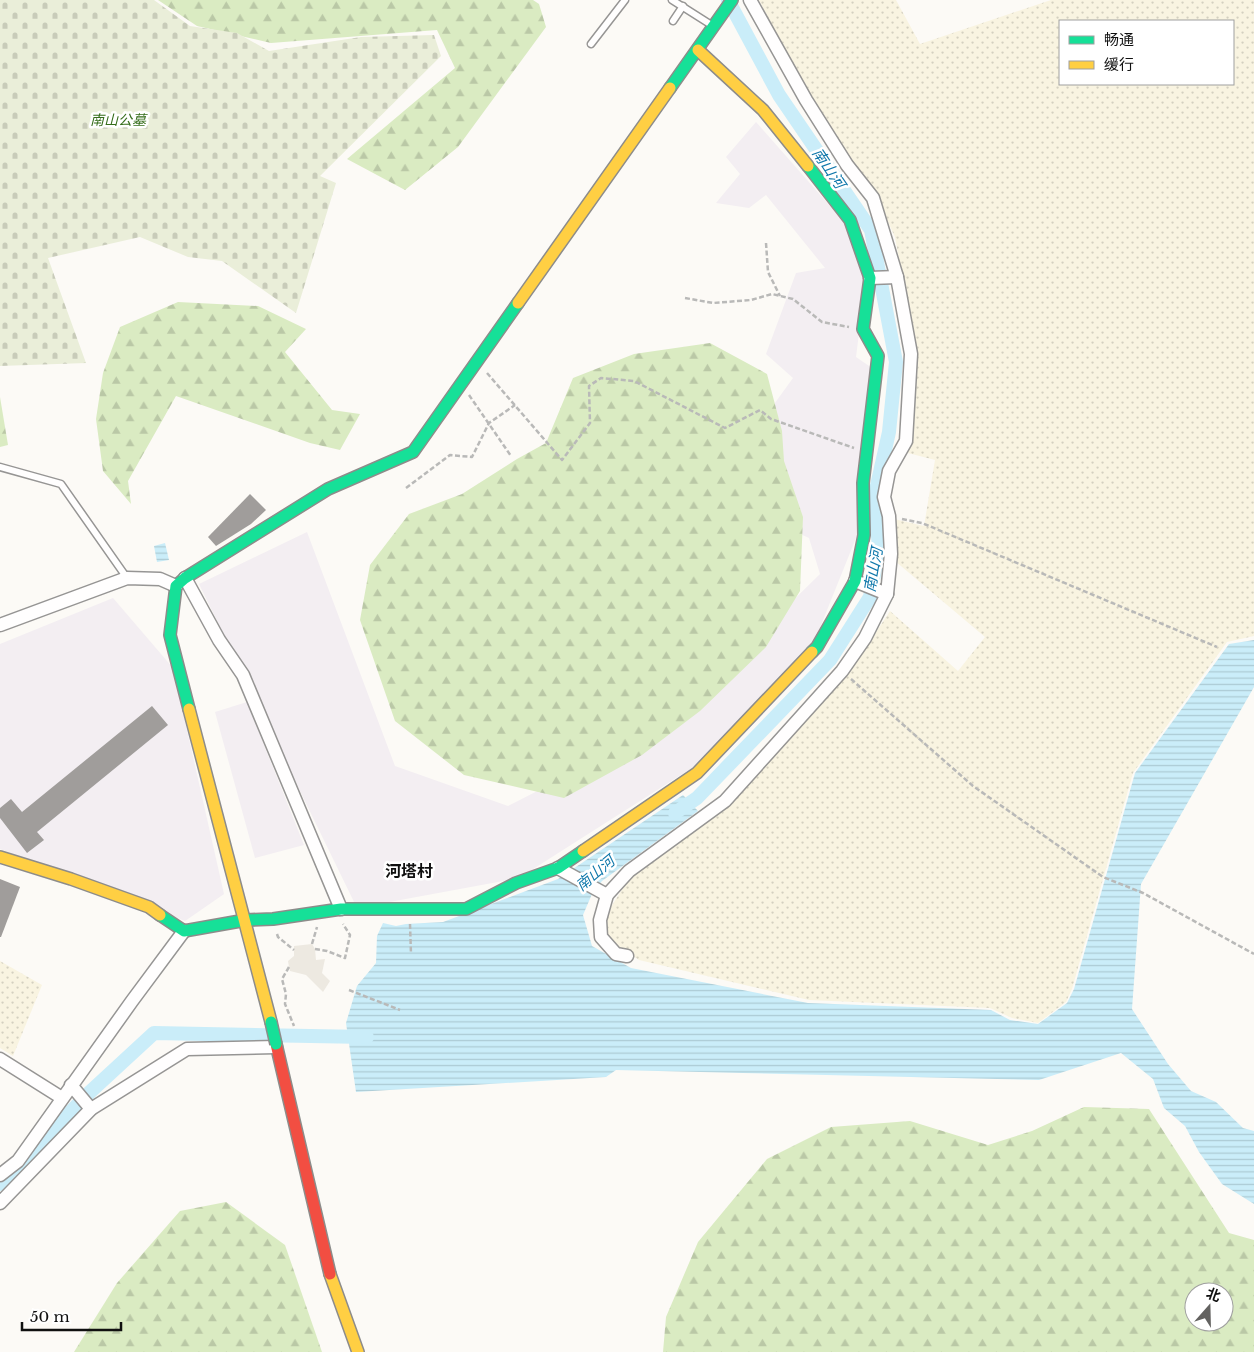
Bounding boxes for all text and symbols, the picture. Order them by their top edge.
legend [1059,20,1234,85]
text: 畅通 [1104,30,1134,49]
text: 缓行 [1104,55,1134,74]
park label: 南山公墓 [90,111,148,129]
water label: 南山河 [809,144,851,194]
water label: 南山河 [860,543,887,594]
water label: 南山河 [572,849,621,895]
district label: 河塔村 [385,861,433,881]
north arrow [1184,1282,1234,1332]
text: 北 [1204,1284,1223,1306]
scale bar [22,1300,121,1332]
text: 50 m [30,1307,70,1326]

